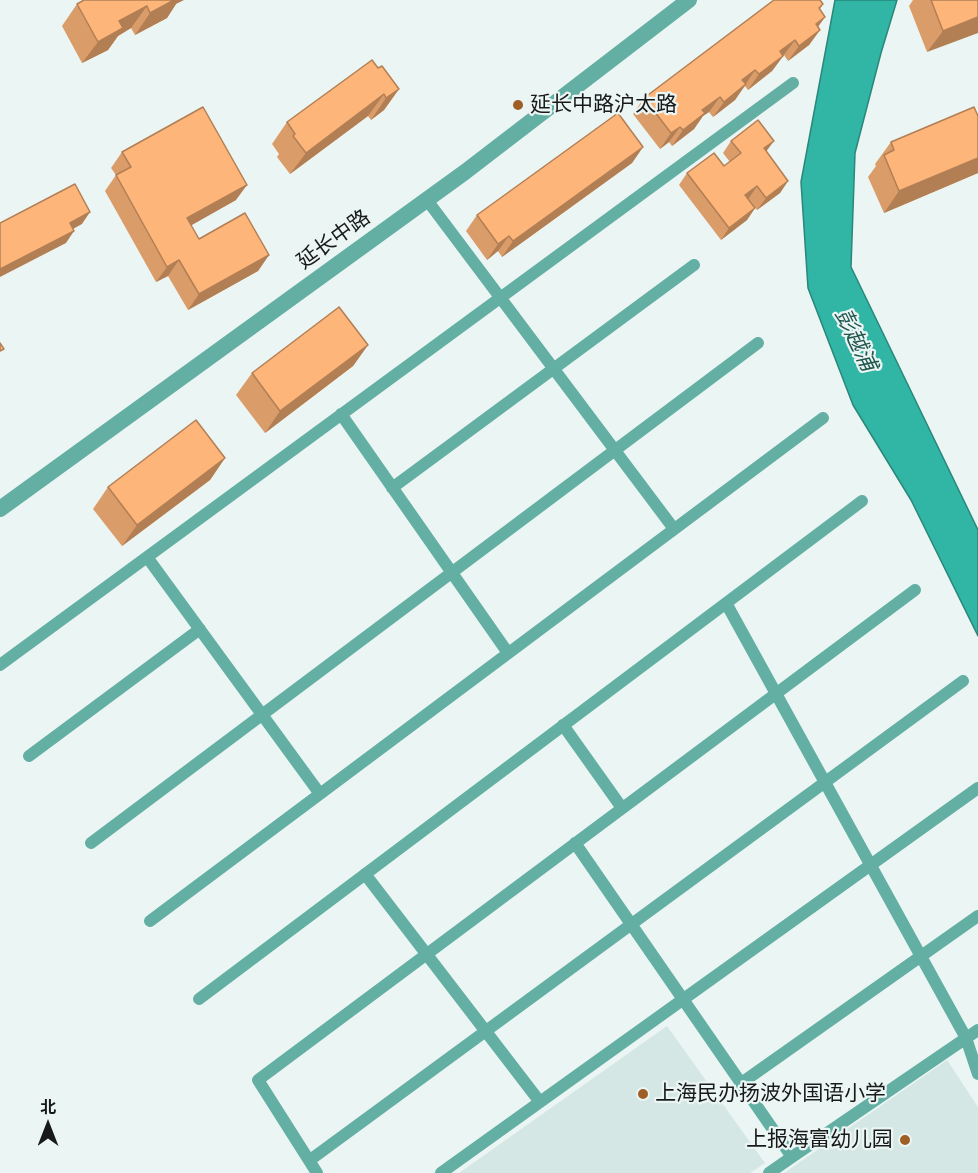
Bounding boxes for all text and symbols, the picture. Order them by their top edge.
place label: 延长中路沪太路 [530,92,677,118]
marker: 延长中路沪太路 [511,98,525,112]
street label: 延长中路 [293,205,375,275]
water label: 彭越浦 [829,305,881,375]
place label: 上海民办扬波外国语小学 [655,1081,886,1107]
marker: 上海民办扬波外国语小学 [636,1087,650,1101]
north arrow [18,1095,78,1155]
text: 北 [40,1096,56,1118]
place label: 上报海富幼儿园 [746,1127,893,1153]
marker: 上报海富幼儿园 [898,1133,912,1147]

